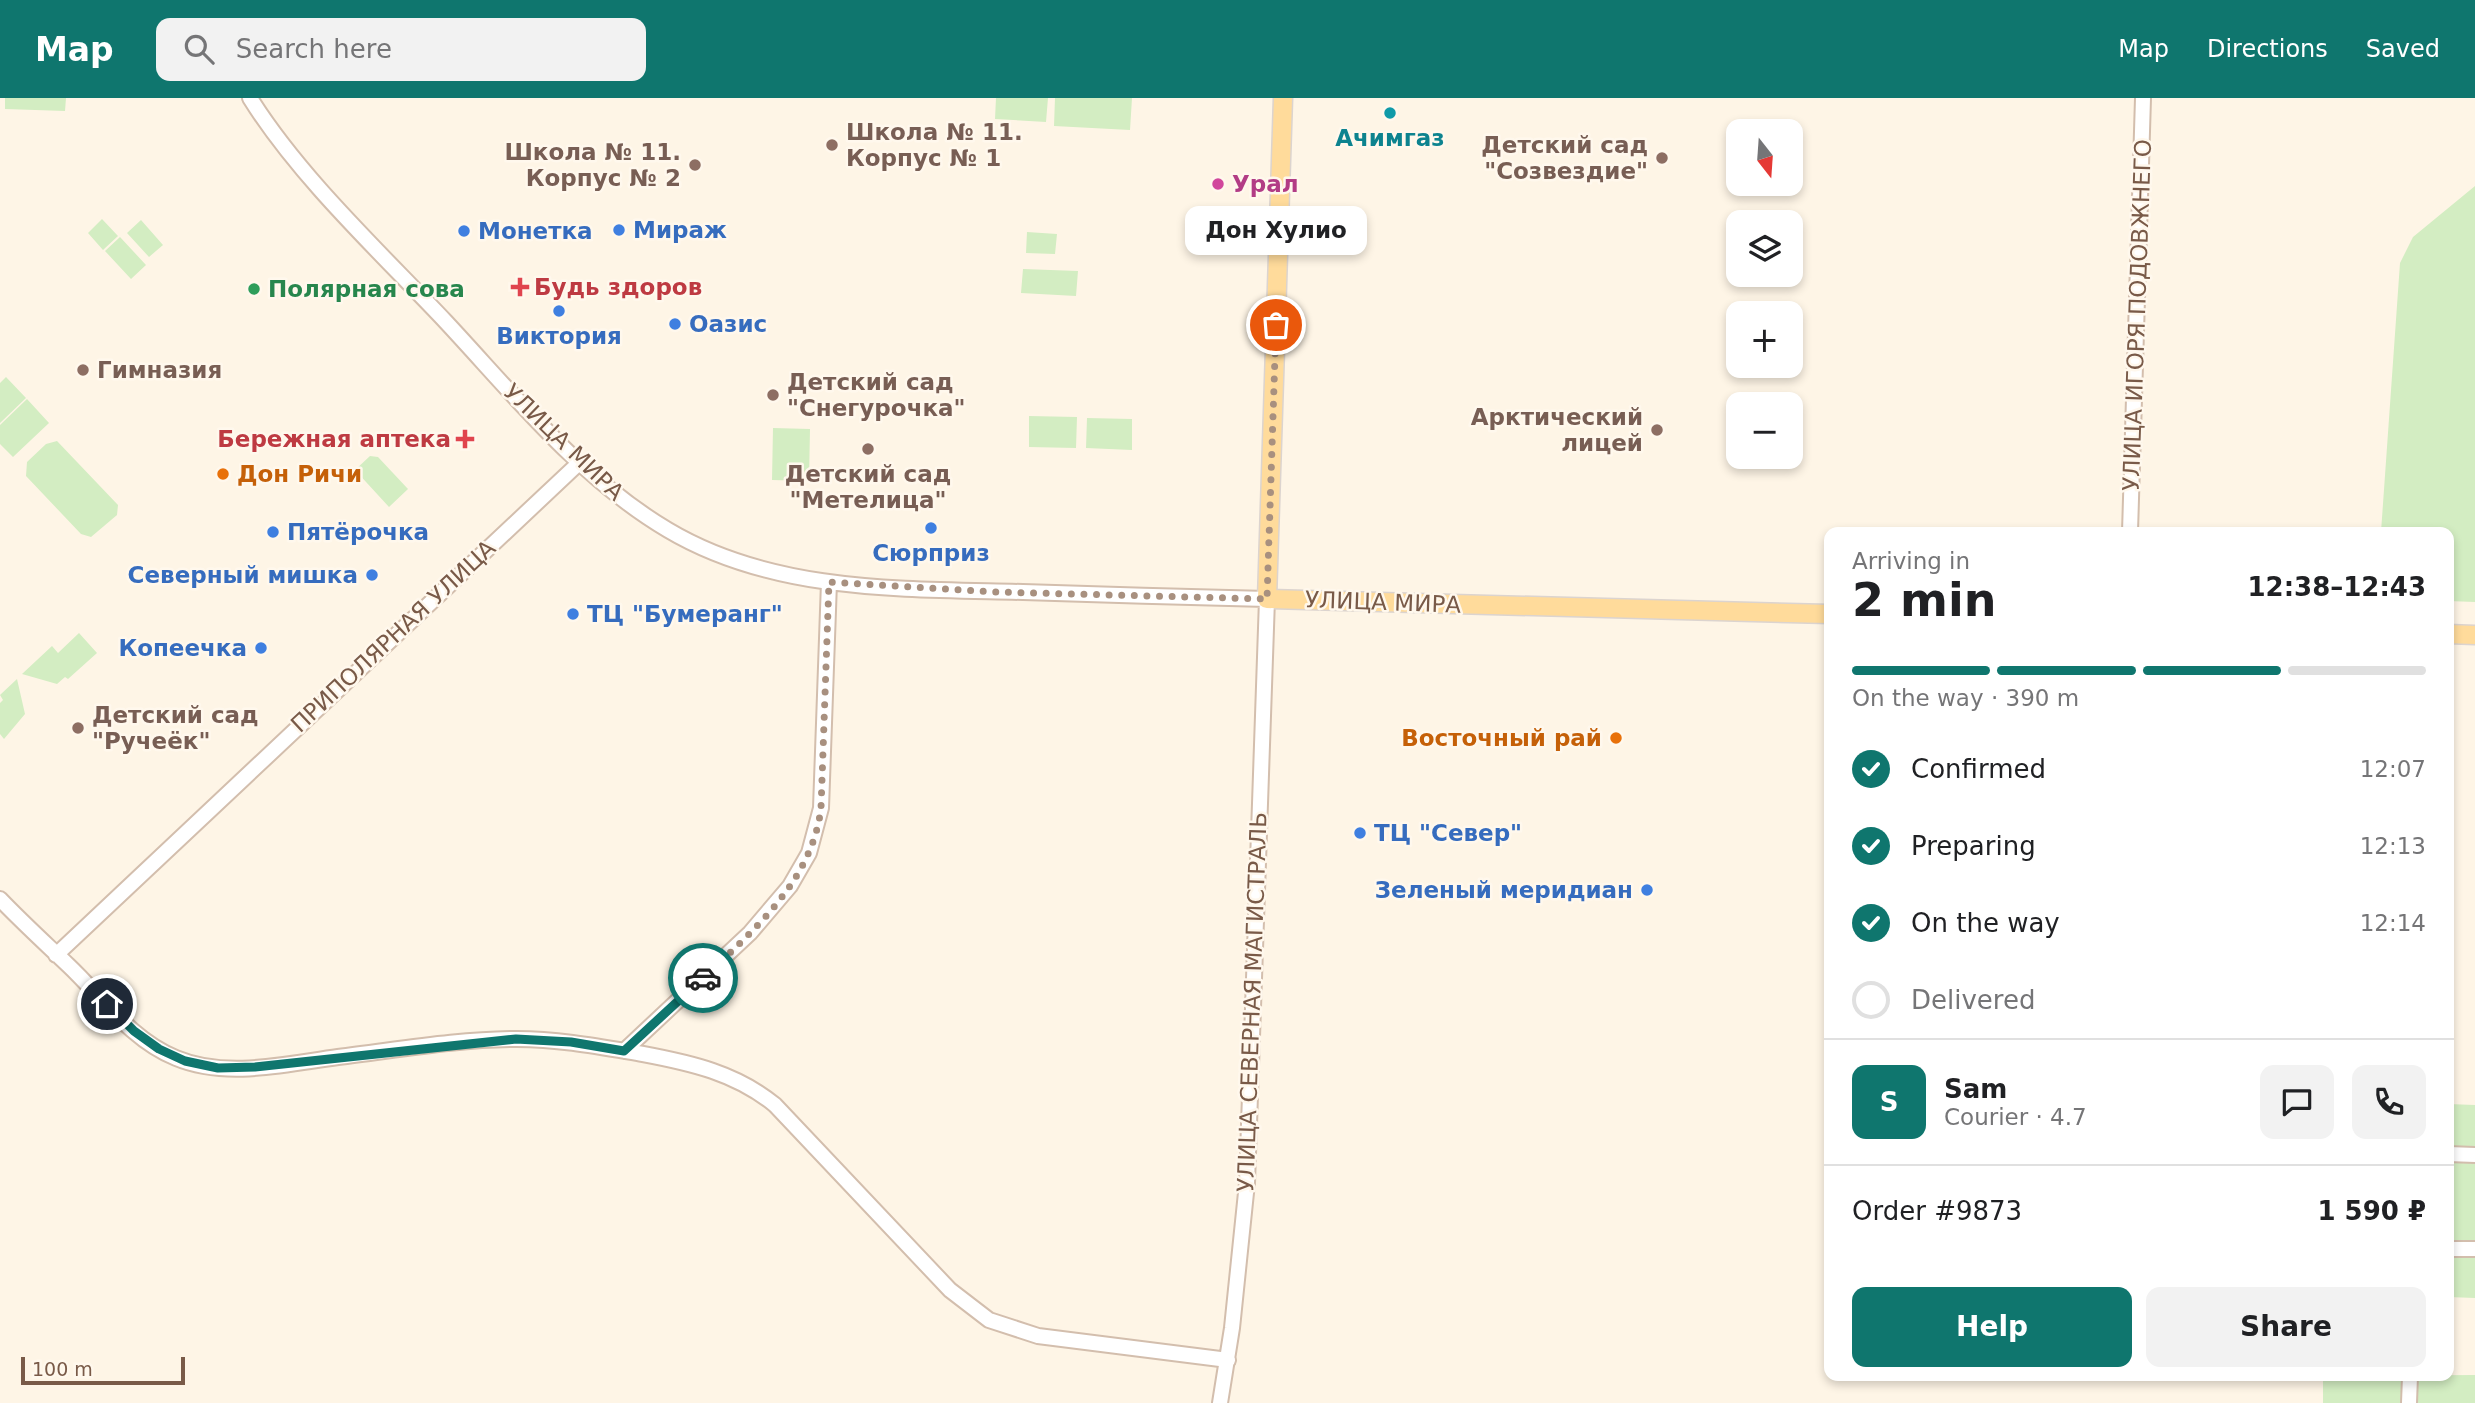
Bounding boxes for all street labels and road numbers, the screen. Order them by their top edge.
street label: УЛИЦА ИГОРЯ ПОДОВЖНЕГО [2118,139,2156,491]
street label: УЛИЦА МИРА [499,378,629,506]
street label: ПРИПОЛЯРНАЯ УЛИЦА [286,534,501,737]
street label: УЛИЦА МИРА [1305,586,1462,618]
street label: УЛИЦА СЕВЕРНАЯ МАГИСТРАЛЬ [1232,812,1272,1192]

